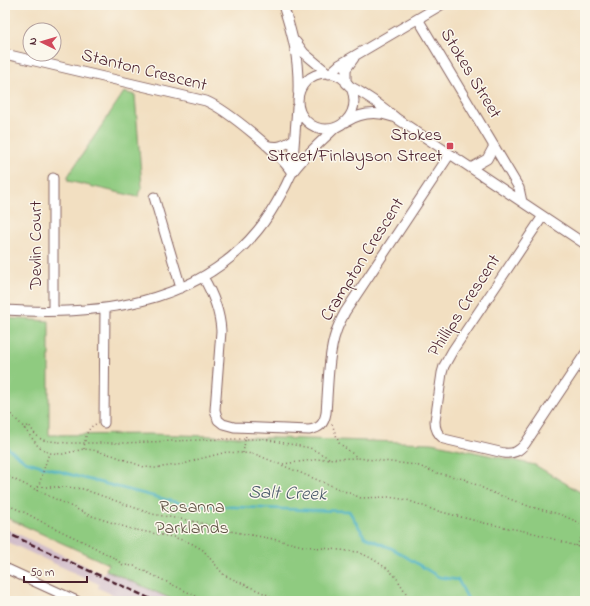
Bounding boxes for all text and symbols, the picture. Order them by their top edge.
north arrow [22,22,62,62]
street label: Stokes Street [433,24,507,124]
text: N [25,37,41,46]
street label: Stanton Crescent [78,43,210,99]
place label: Stokes Street/Finlayson Street [267,123,442,170]
marker: Stokes Street/Finlayson Street [445,141,455,151]
street label: Crampton Crescent [315,193,411,327]
street label: Devlin Court [24,201,50,290]
street label: Phillips Crescent [422,250,508,362]
water label: Salt Creek [247,479,327,509]
park label: Rosanna Parklands [155,495,229,542]
scale bar [24,558,87,584]
text: 50 m [30,564,54,582]

